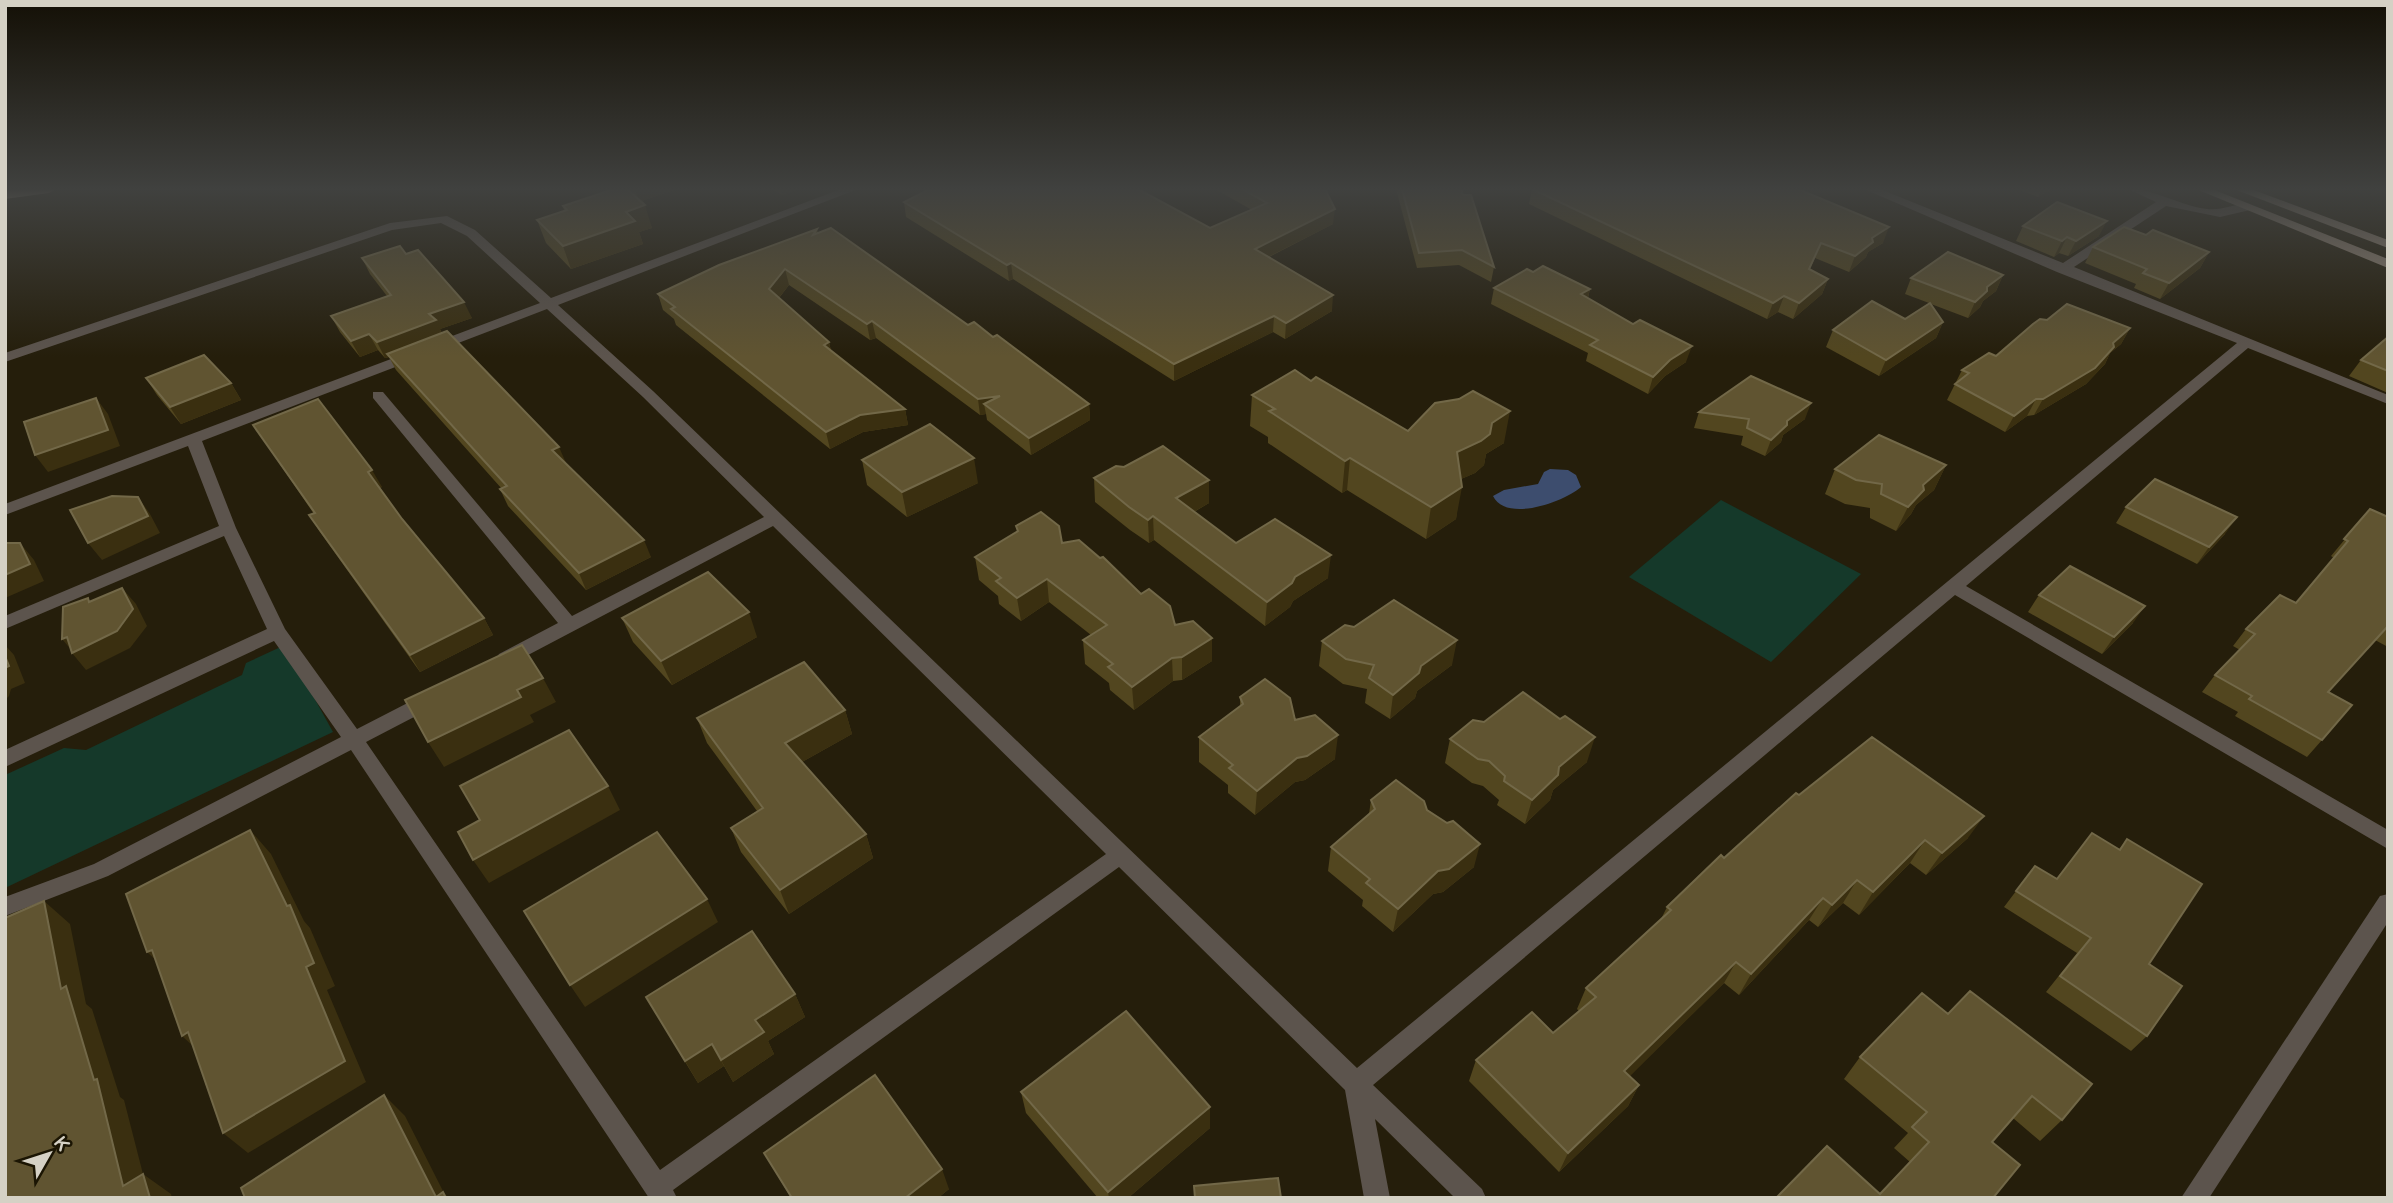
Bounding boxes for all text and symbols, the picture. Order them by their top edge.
north arrow [14,1119,84,1189]
text: K [49,1131,75,1156]

